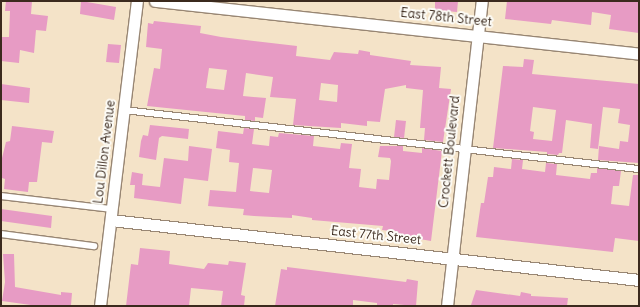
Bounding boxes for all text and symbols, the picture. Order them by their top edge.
street label: East 78th Street [400,5,492,31]
street label: Crockett Boulevard [436,95,464,209]
street label: Lou Dillon Avenue [91,99,119,205]
street label: East 77th Street [330,224,422,248]

